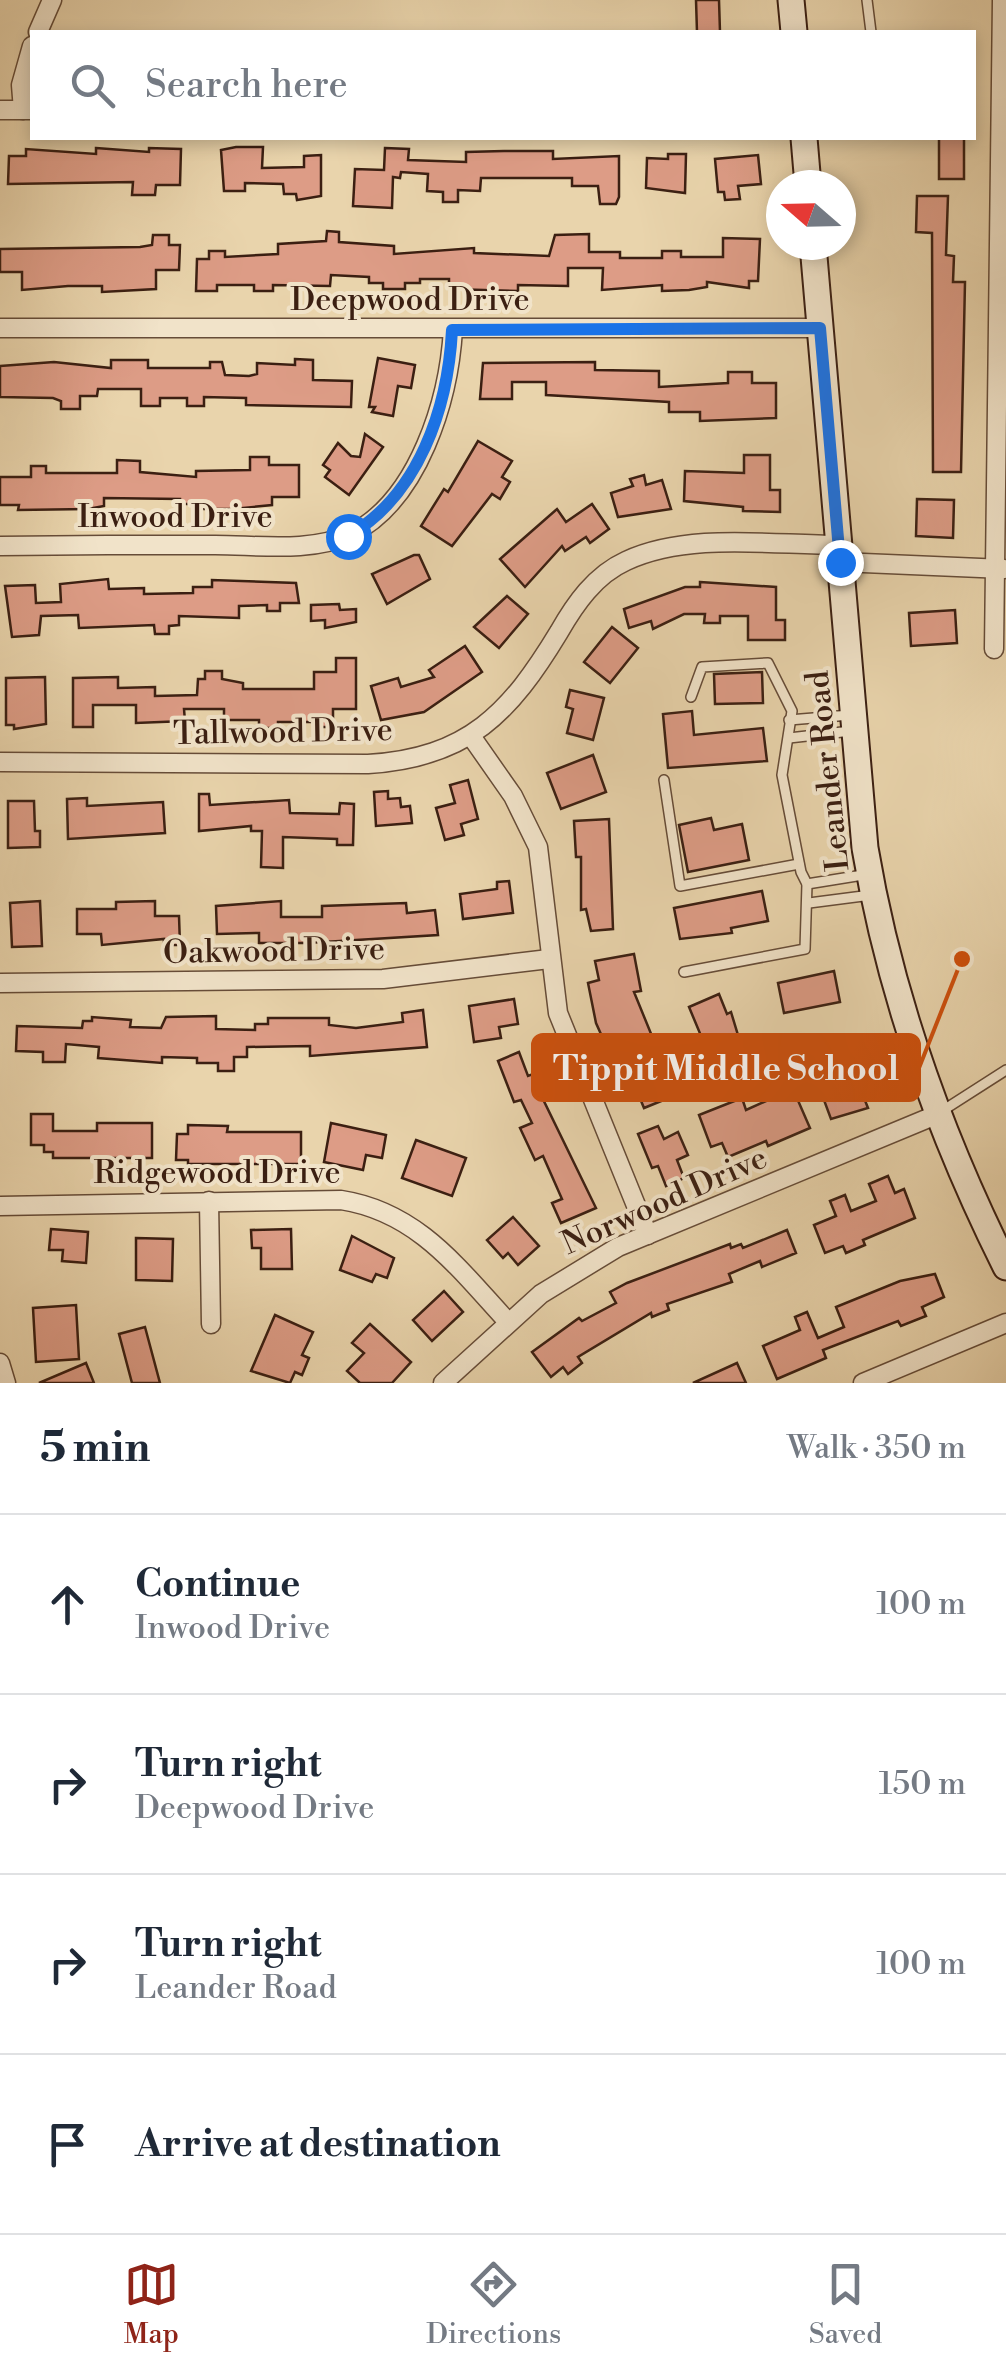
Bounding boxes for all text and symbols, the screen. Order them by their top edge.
search box [30,30,976,140]
icon: search [65,58,120,113]
text: Search here [145,62,348,109]
north arrow [766,170,856,260]
street label: Deepwood Drive [290,280,530,320]
street label: Inwood Drive [77,497,273,537]
route start [326,514,372,560]
route end [818,540,864,586]
street label: Leander Road [798,669,858,873]
street label: Tallwood Drive [173,710,393,754]
street label: Oakwood Drive [163,929,385,973]
callout: Tippit Middle School [533,1035,919,1100]
text: Tippit Middle School [553,1048,899,1091]
street label: Norwood Drive [556,1138,773,1264]
street label: Ridgewood Drive [93,1153,341,1193]
text: 5 min [40,1422,150,1475]
text: Walk · 350 m [787,1428,966,1468]
text: Continue [135,1561,300,1608]
icon: ahead [40,1577,95,1632]
text: 100 m [876,1584,966,1624]
text: Inwood Drive [135,1608,330,1648]
text: Turn right [135,1741,321,1788]
icon: right [40,1757,95,1812]
text: 150 m [879,1764,966,1804]
text: Deepwood Drive [135,1788,374,1828]
text: Turn right [135,1921,321,1968]
icon: right [40,1937,95,1992]
text: 100 m [876,1944,966,1984]
text: Leander Road [135,1968,337,2008]
icon: arrive [40,2117,95,2172]
text: Arrive at destination [135,2121,501,2168]
tab: Map [124,2257,179,2352]
tab: Directions [426,2257,561,2352]
tab: Saved [809,2257,882,2352]

